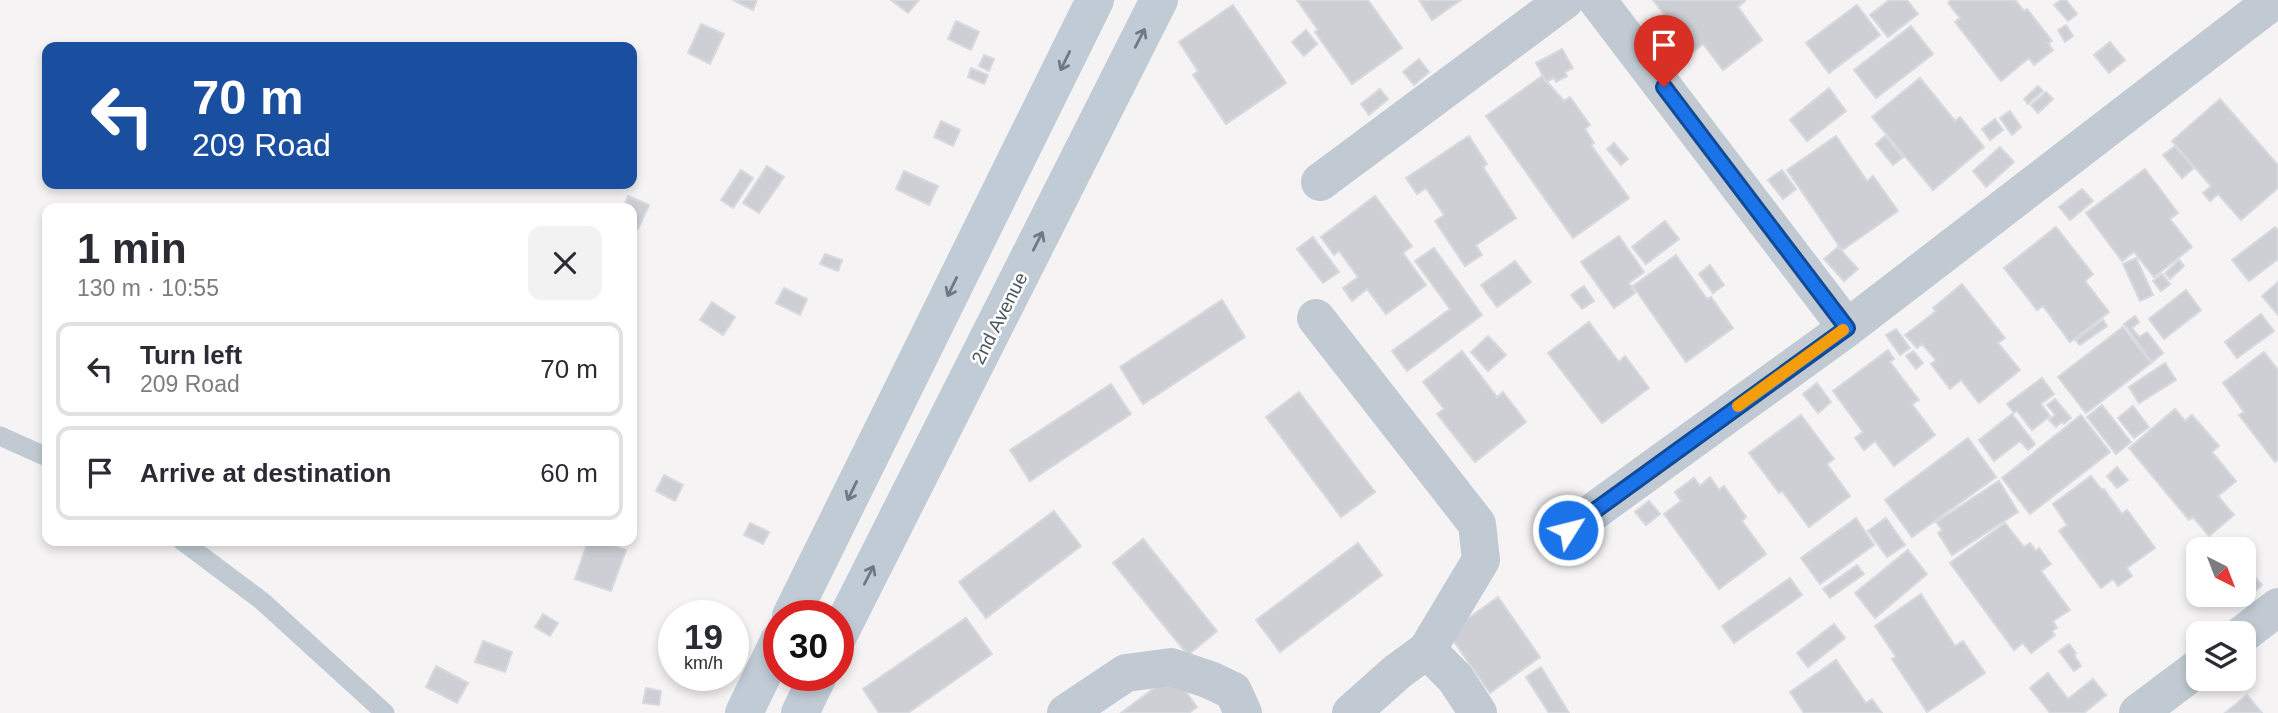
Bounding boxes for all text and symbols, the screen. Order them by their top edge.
pin [1634,15,1694,87]
icon: arrive [1645,26,1683,64]
one-way arrow [1134,28,1148,49]
one-way arrow [1057,50,1071,71]
icon: left [77,70,168,161]
text: 70 m [192,70,304,124]
text: 209 Road [192,127,331,163]
text: 1 min [77,225,187,272]
button: close [528,226,602,300]
one-way arrow [1031,231,1045,252]
street label: 2nd Avenue [967,269,1032,368]
text: 130 m · 10:55 [77,275,219,301]
one-way arrow [945,276,959,297]
text: Turn left [140,340,242,370]
icon: left [81,350,119,388]
text: 70 m [540,354,598,384]
text: 209 Road [140,371,240,397]
icon: arrive [81,454,119,492]
text: Arrive at destination [140,458,391,488]
text: 60 m [540,458,598,488]
one-way arrow [845,480,859,501]
position arrow [1531,493,1605,567]
north arrow [2186,537,2256,607]
map controls [2186,537,2256,691]
one-way arrow [863,565,876,586]
speed limit sign: 30 [763,600,854,691]
text: 19 [684,617,723,656]
button: layers [2186,621,2256,691]
text: km/h [684,653,723,673]

